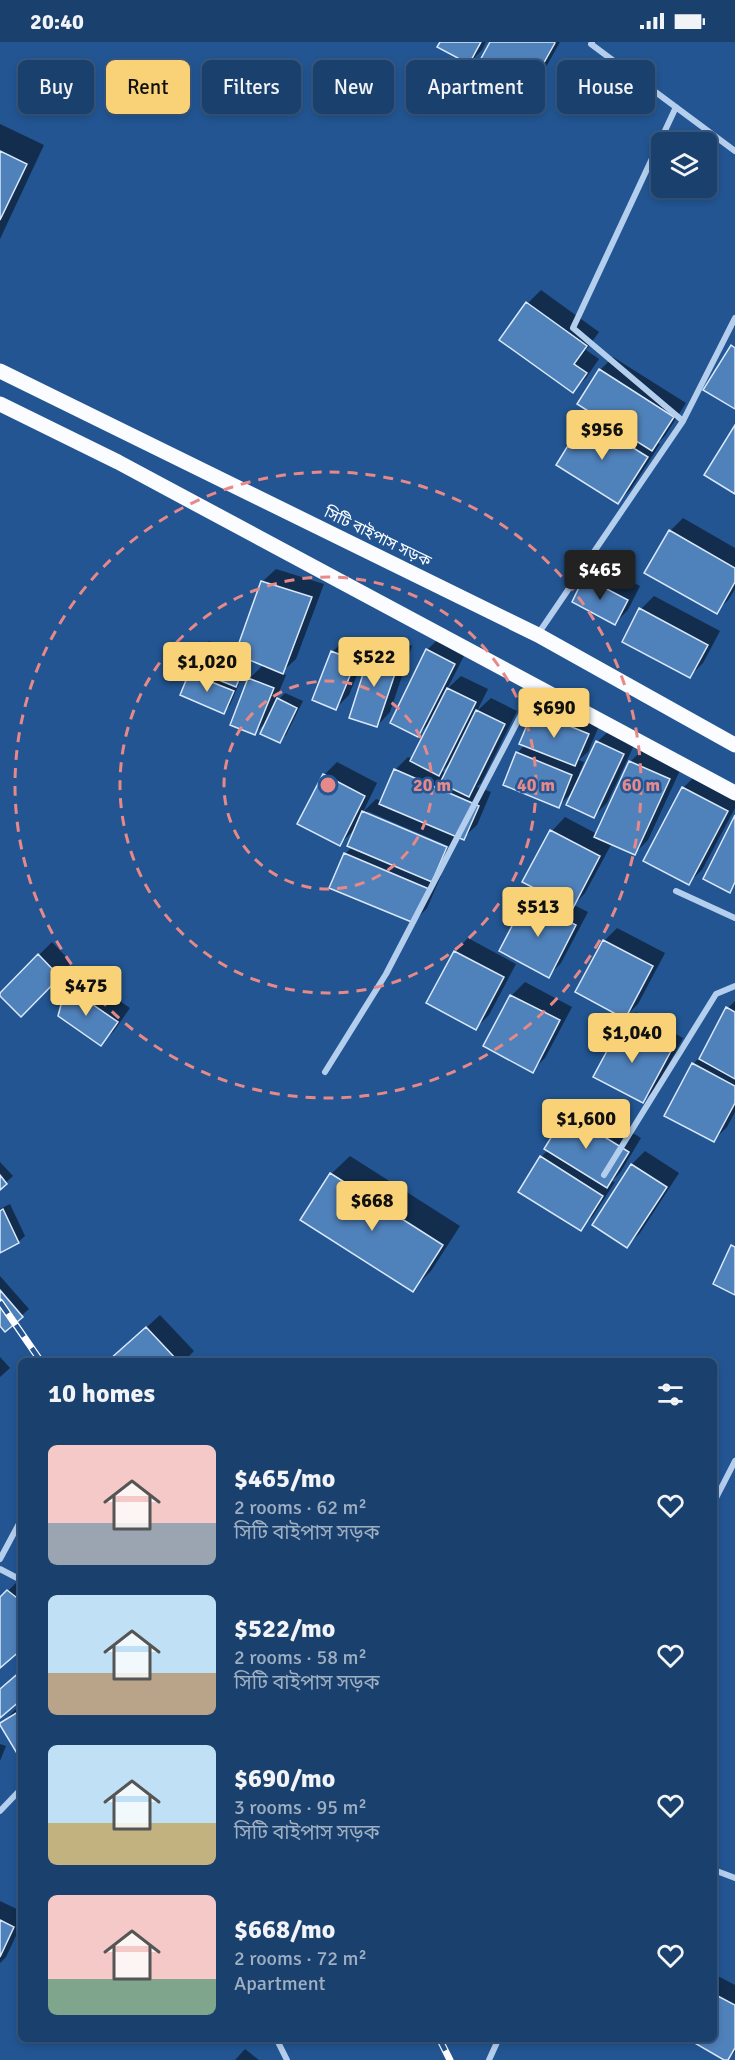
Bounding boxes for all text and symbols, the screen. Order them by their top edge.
text: 20:40 [30,8,84,35]
chip: Buy [18,60,94,114]
chip: Rent [106,60,190,114]
chip: Filters [202,60,301,114]
chip: New [313,60,394,114]
chip: Apartment [406,60,545,114]
chip: House [557,60,655,114]
map controls [651,132,717,198]
button: layers [651,132,717,198]
pin: $956 [566,410,638,461]
text: $956 [580,417,624,442]
street label: সিটি বাইপাস সড়ক [320,502,435,572]
pin: $465 [564,550,636,601]
text: $465 [578,557,622,582]
pin: $522 [338,637,410,688]
pin: $1,020 [158,642,256,693]
text: $522 [352,644,396,669]
text: $1,020 [177,649,237,674]
pin: $690 [518,688,590,739]
text: $690 [532,695,576,720]
text: 20 m [413,774,451,796]
text: 40 m [517,774,555,796]
text: 60 m [622,774,660,796]
centre of rings [318,775,338,795]
pin: $513 [502,887,574,938]
text: $513 [516,894,560,919]
pin: $475 [50,966,122,1017]
text: $475 [64,973,108,998]
pin: $1,040 [583,1013,681,1064]
text: $1,040 [602,1020,662,1045]
pin: $1,600 [537,1099,635,1150]
text: $1,600 [556,1106,616,1131]
pin: $668 [336,1181,408,1232]
text: $668 [350,1188,394,1213]
text: 10 homes [48,1378,155,1410]
icon: filters [654,1378,687,1411]
text: $465/mo [234,1463,335,1495]
icon: home [96,1469,168,1541]
icon: heart [654,1489,687,1522]
text: 2 rooms · 62 m² [234,1495,367,1520]
text: সিটি বাইপাস সড়ক [234,1520,380,1545]
text: $522/mo [234,1613,335,1645]
icon: home [96,1619,168,1691]
icon: heart [654,1639,687,1672]
text: 2 rooms · 58 m² [234,1645,367,1670]
text: সিটি বাইপাস সড়ক [234,1670,380,1695]
text: $690/mo [234,1763,335,1795]
icon: home [96,1769,168,1841]
icon: heart [654,1789,687,1822]
text: 3 rooms · 95 m² [234,1795,367,1820]
text: সিটি বাইপাস সড়ক [234,1820,380,1845]
text: $668/mo [234,1914,335,1946]
icon: home [96,1919,168,1991]
icon: heart [654,1939,687,1972]
text: 2 rooms · 72 m² [234,1946,367,1971]
text: Apartment [234,1971,326,1996]

